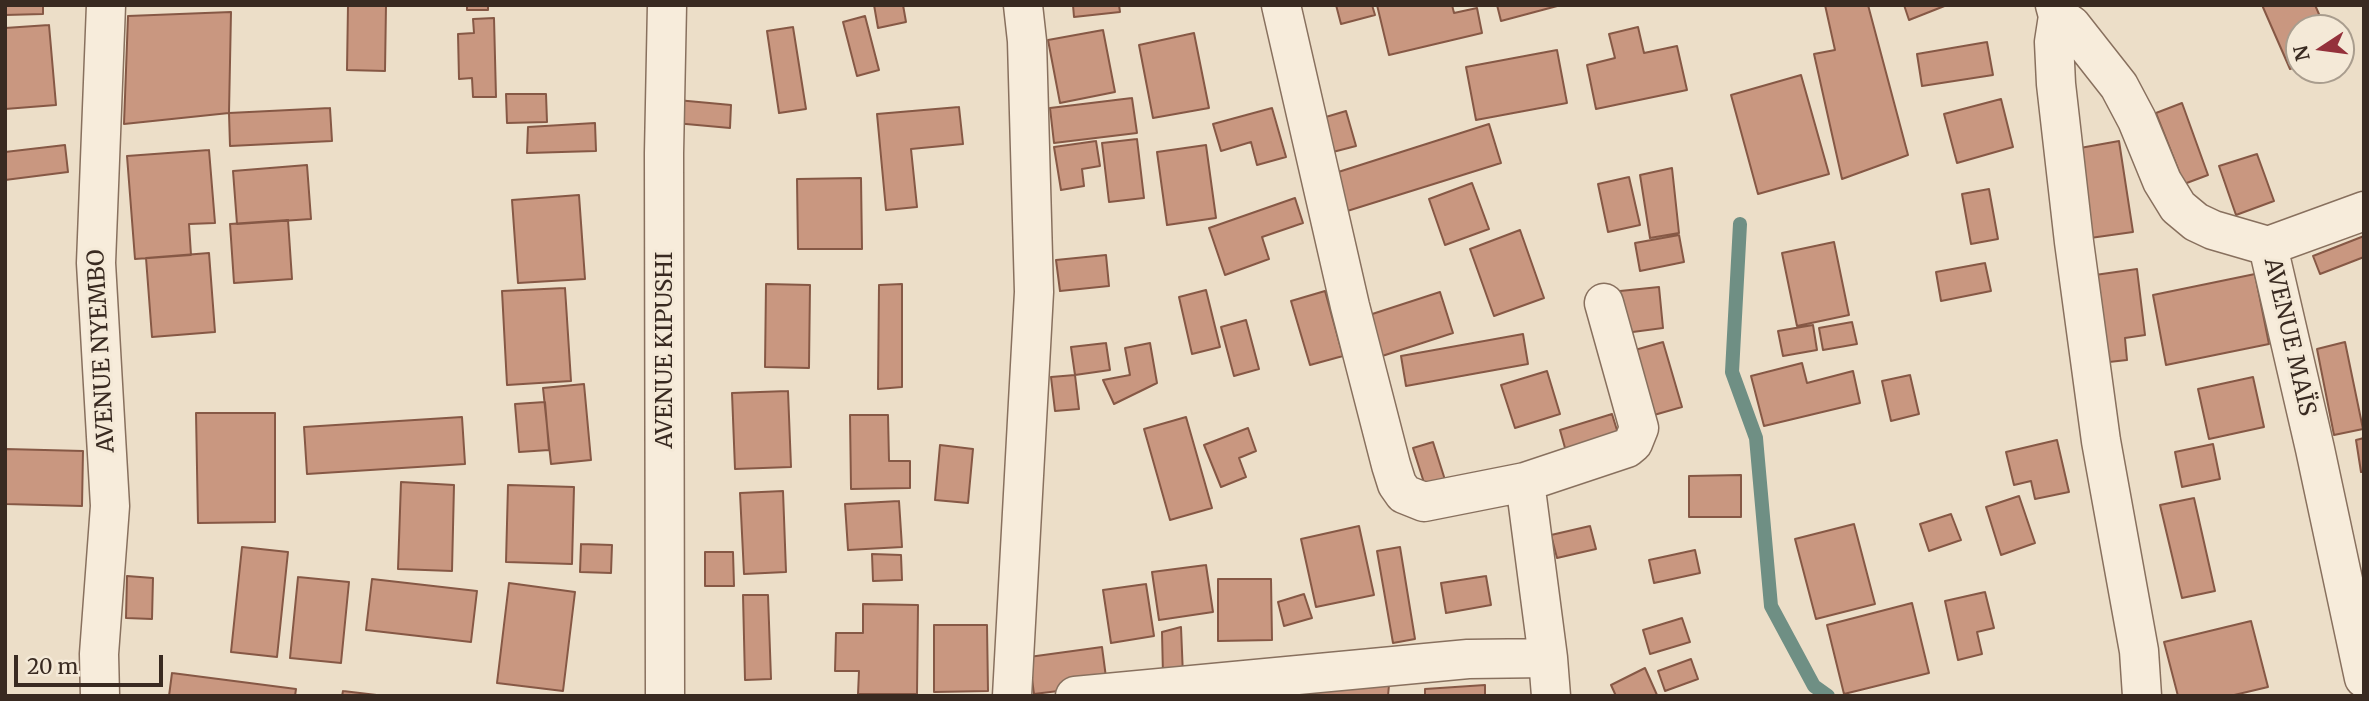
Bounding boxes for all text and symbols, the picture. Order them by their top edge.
north arrow [2285,14,2355,84]
text: N [2288,43,2315,63]
street label: AVENUE NYEMBO [83,249,121,453]
street label: AVENUE KIPUSHI [651,252,679,448]
street label: AVENUE MAÏS [2257,255,2321,419]
scale bar [18,642,166,686]
text: 20 m [27,653,78,680]

